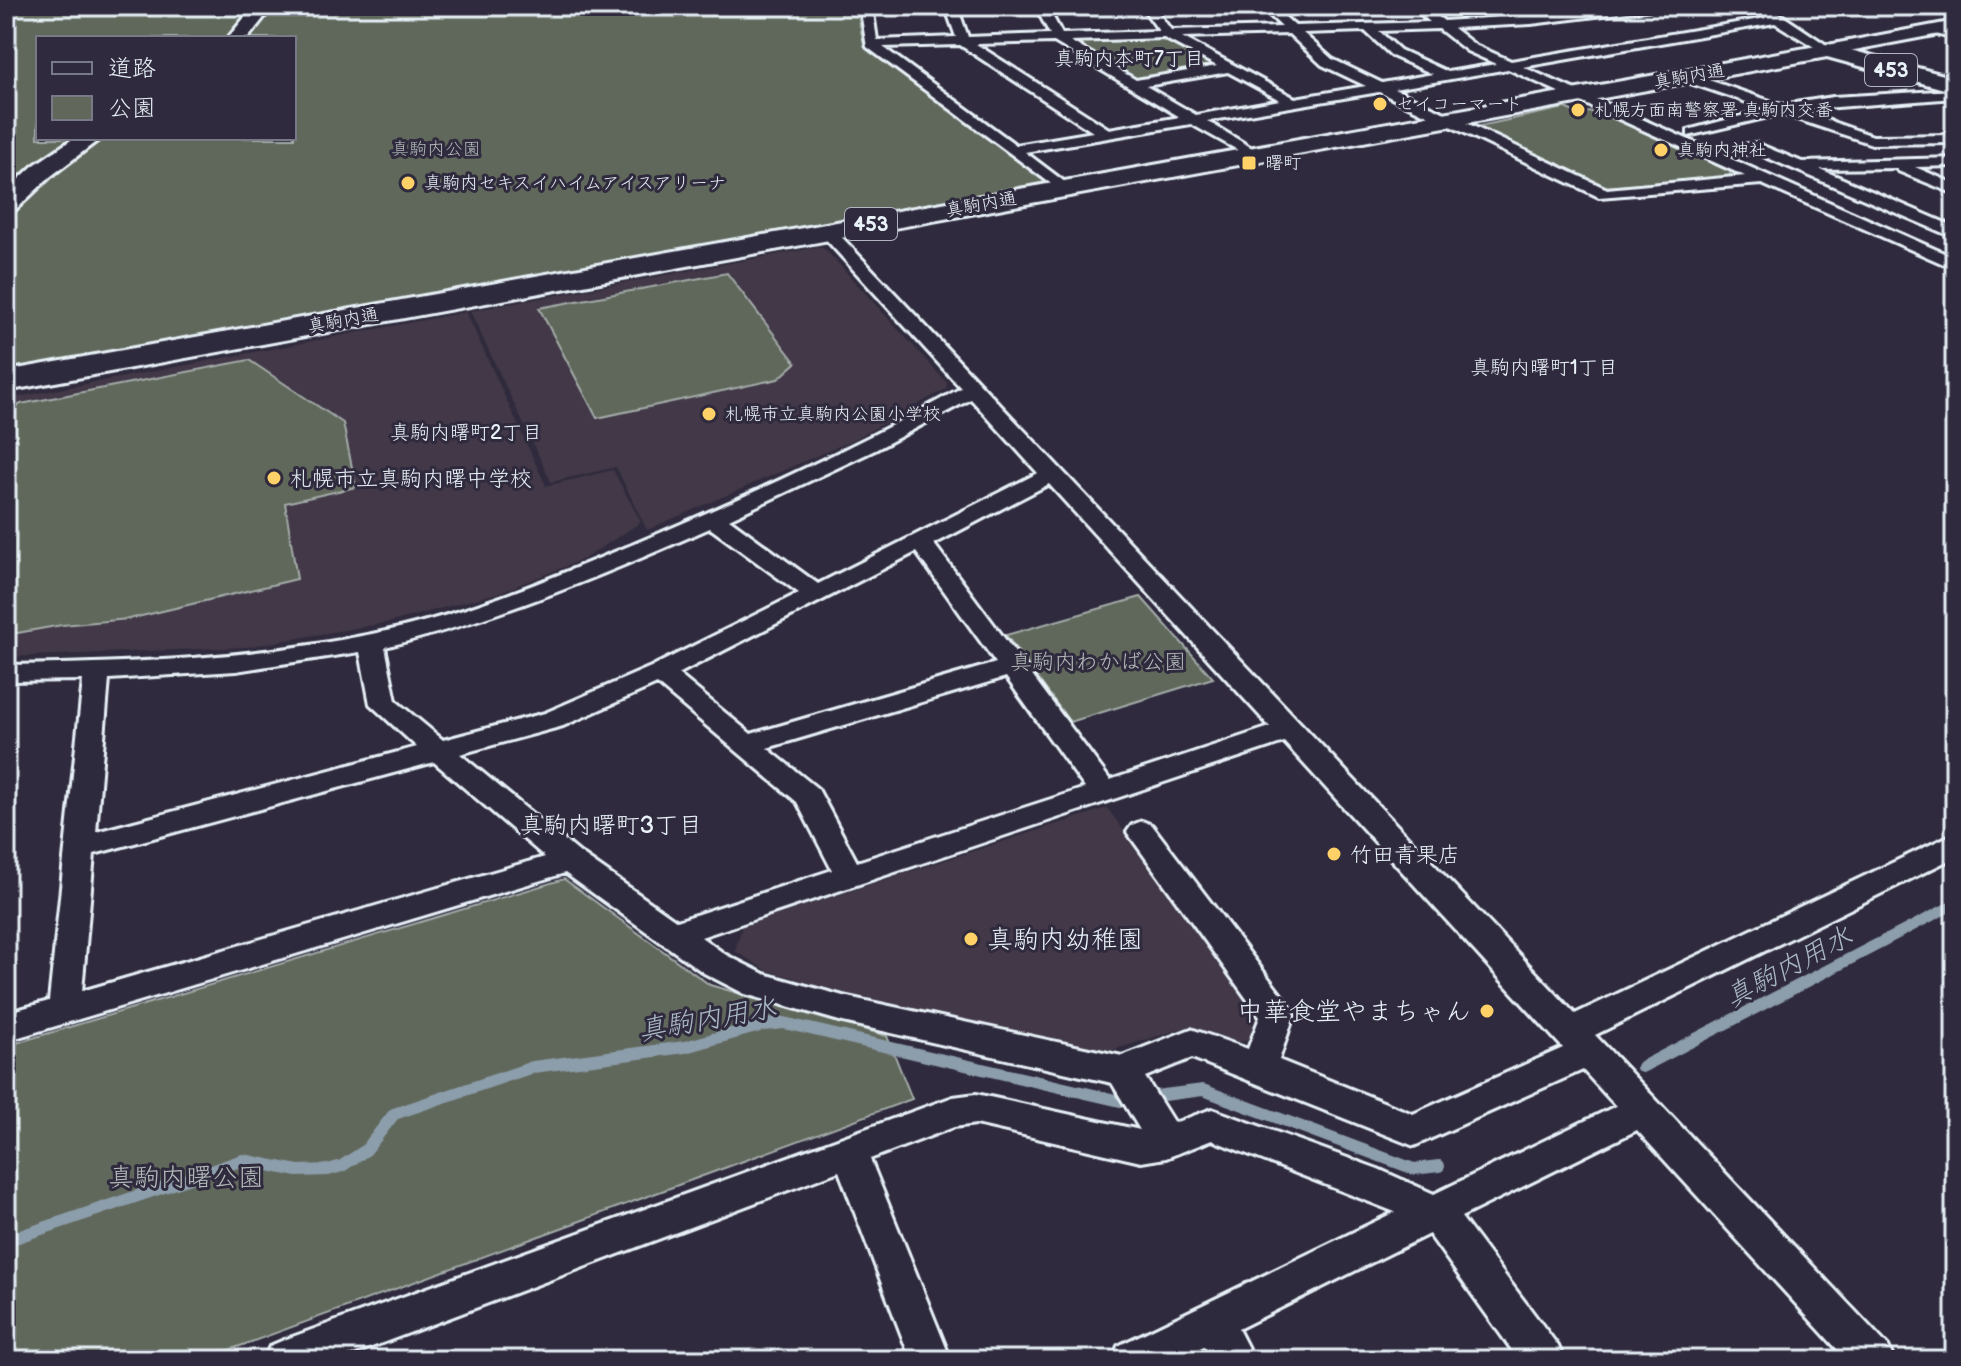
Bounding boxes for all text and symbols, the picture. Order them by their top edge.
legend [36,36,296,140]
district label: 真駒内本町7丁目 [1054,47,1204,71]
text: 道路 [108,54,156,83]
road number: 453 [1865,54,1917,86]
street label: 真駒内通 [1652,60,1726,93]
text: 公園 [108,94,156,123]
place label: セイコーマート [1396,94,1522,115]
marker: セイコーマート [1371,95,1389,113]
place label: 札幌方面南警察署 真駒内交番 [1594,100,1833,121]
marker: 札幌方面南警察署 真駒内交番 [1569,101,1587,119]
park label: 真駒内公園 [391,139,481,160]
place label: 真駒内神社 [1677,140,1767,161]
marker: 真駒内神社 [1652,141,1670,159]
place label: 曙町 [1265,153,1301,174]
marker: 曙町 [1240,154,1258,172]
place label: 真駒内セキスイハイムアイスアリーナ [424,173,726,194]
marker: 真駒内セキスイハイムアイスアリーナ [399,174,417,192]
street label: 真駒内通 [944,188,1018,221]
road number: 453 [845,208,897,240]
street label: 真駒内通 [306,304,380,337]
district label: 真駒内曙町1丁目 [1470,356,1618,380]
place label: 札幌市立真駒内公園小学校 [725,404,941,425]
marker: 札幌市立真駒内公園小学校 [700,405,718,423]
district label: 真駒内曙町2丁目 [390,421,542,445]
place label: 札幌市立真駒内曙中学校 [290,466,532,493]
marker: 札幌市立真駒内曙中学校 [265,469,283,487]
park label: 真駒内わかば公園 [1010,649,1186,676]
district label: 真駒内曙町3丁目 [520,811,702,840]
place label: 竹田青果店 [1350,842,1460,869]
marker: 竹田青果店 [1325,845,1343,863]
water label: 真駒内用水 [1719,920,1858,1015]
place label: 真駒内幼稚園 [987,925,1143,956]
marker: 真駒内幼稚園 [962,930,980,948]
water label: 真駒内用水 [635,991,779,1048]
place label: 中華食堂やまちゃん [1237,997,1471,1028]
marker: 中華食堂やまちゃん [1478,1002,1496,1020]
park label: 真駒内曙公園 [108,1163,264,1194]

